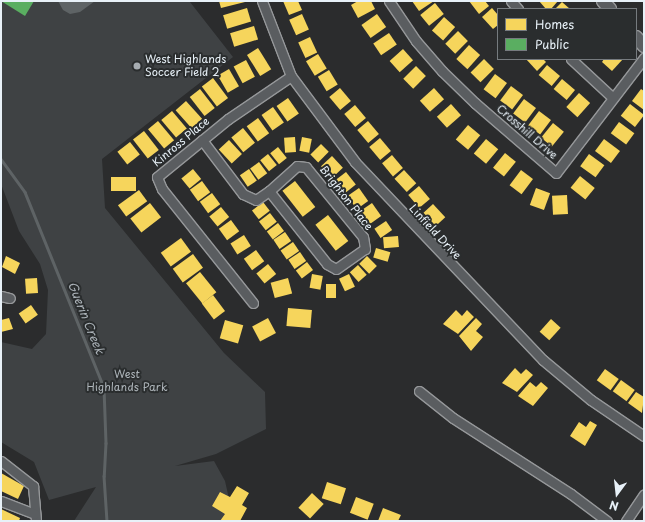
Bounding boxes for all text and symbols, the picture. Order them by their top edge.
legend [497,8,637,60]
text: Homes [535,15,574,33]
text: Public [535,35,569,53]
place label: West Highlands Soccer Field 2 [145,53,226,79]
marker: West Highlands Soccer Field 2 [132,61,142,71]
street label: Crosshill Drive [494,102,560,162]
street label: Kinross Place [150,114,212,170]
street label: Brighton Place [317,163,375,233]
street label: Linfield Drive [406,202,464,262]
water label: Guerin Creek [65,279,107,357]
park label: West Highlands Park [87,368,167,394]
north arrow [597,474,637,514]
text: N [607,497,620,515]

